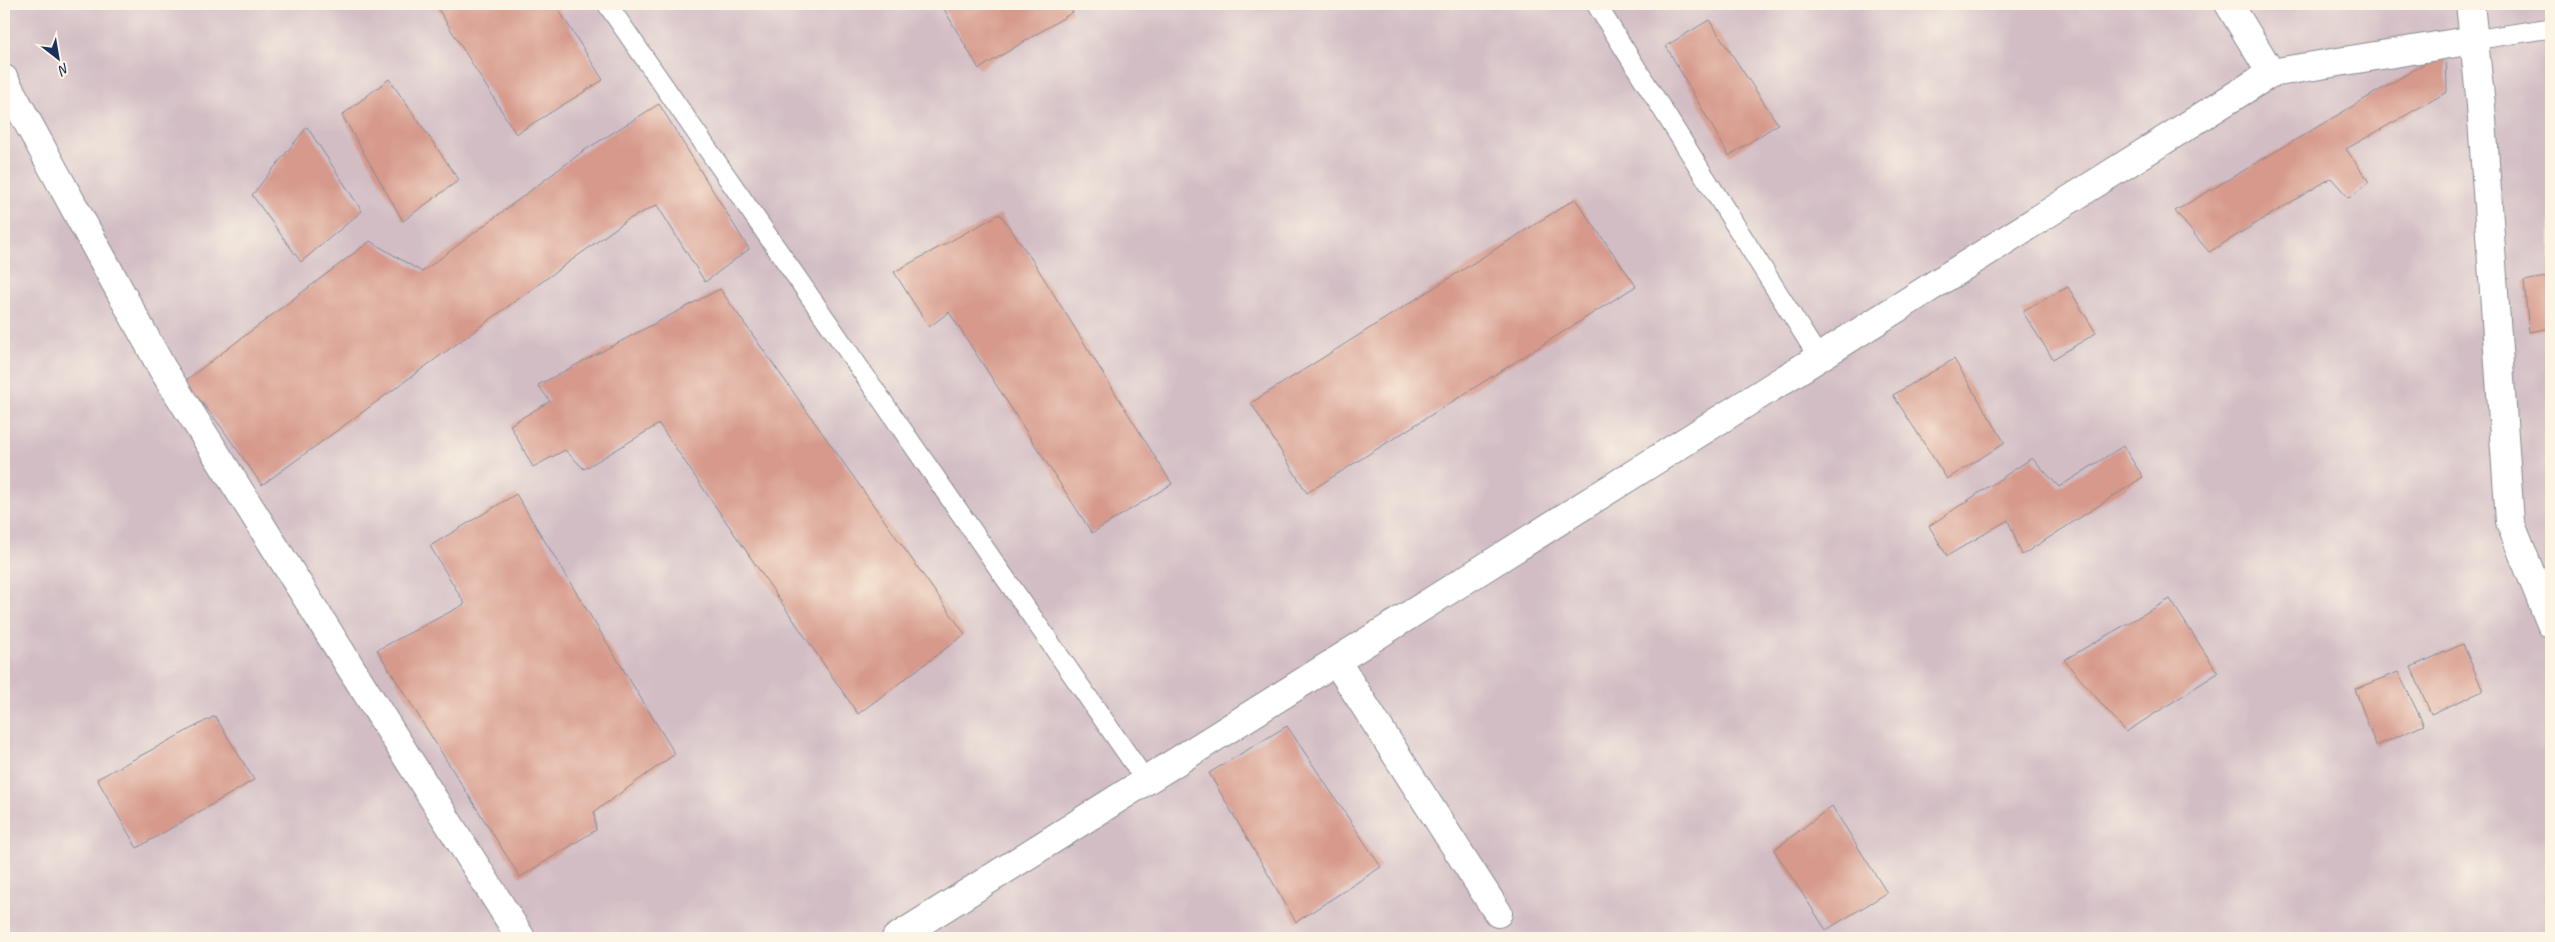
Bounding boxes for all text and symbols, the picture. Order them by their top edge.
north arrow [32,32,82,82]
text: N [54,59,73,79]

